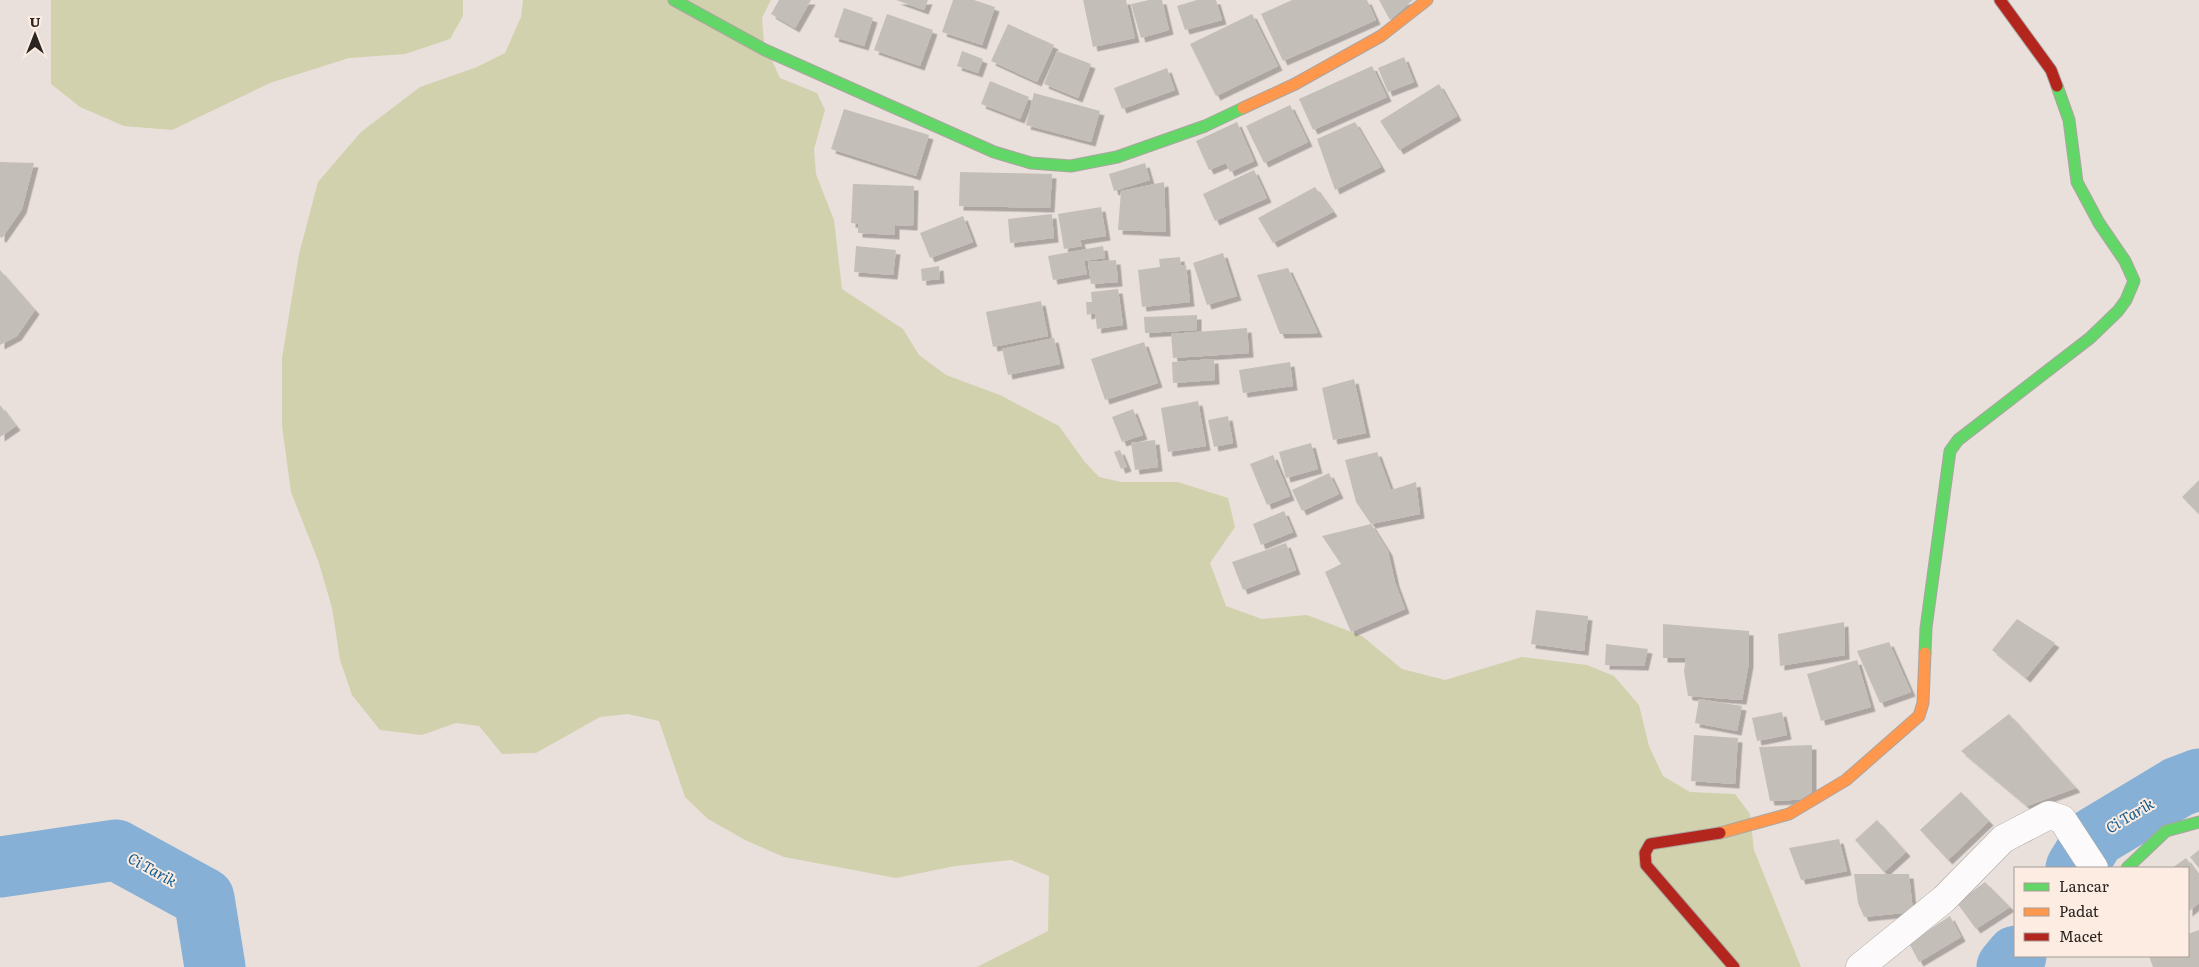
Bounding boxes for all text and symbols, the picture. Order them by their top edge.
north arrow [10,10,60,60]
text: U [29,11,41,31]
water label: Ci Tarik [2101,791,2158,838]
water label: Ci Tarik [124,846,182,892]
legend [2014,867,2189,957]
text: Lancar [2059,874,2109,897]
text: Padat [2059,899,2099,922]
text: Macet [2059,924,2103,947]

